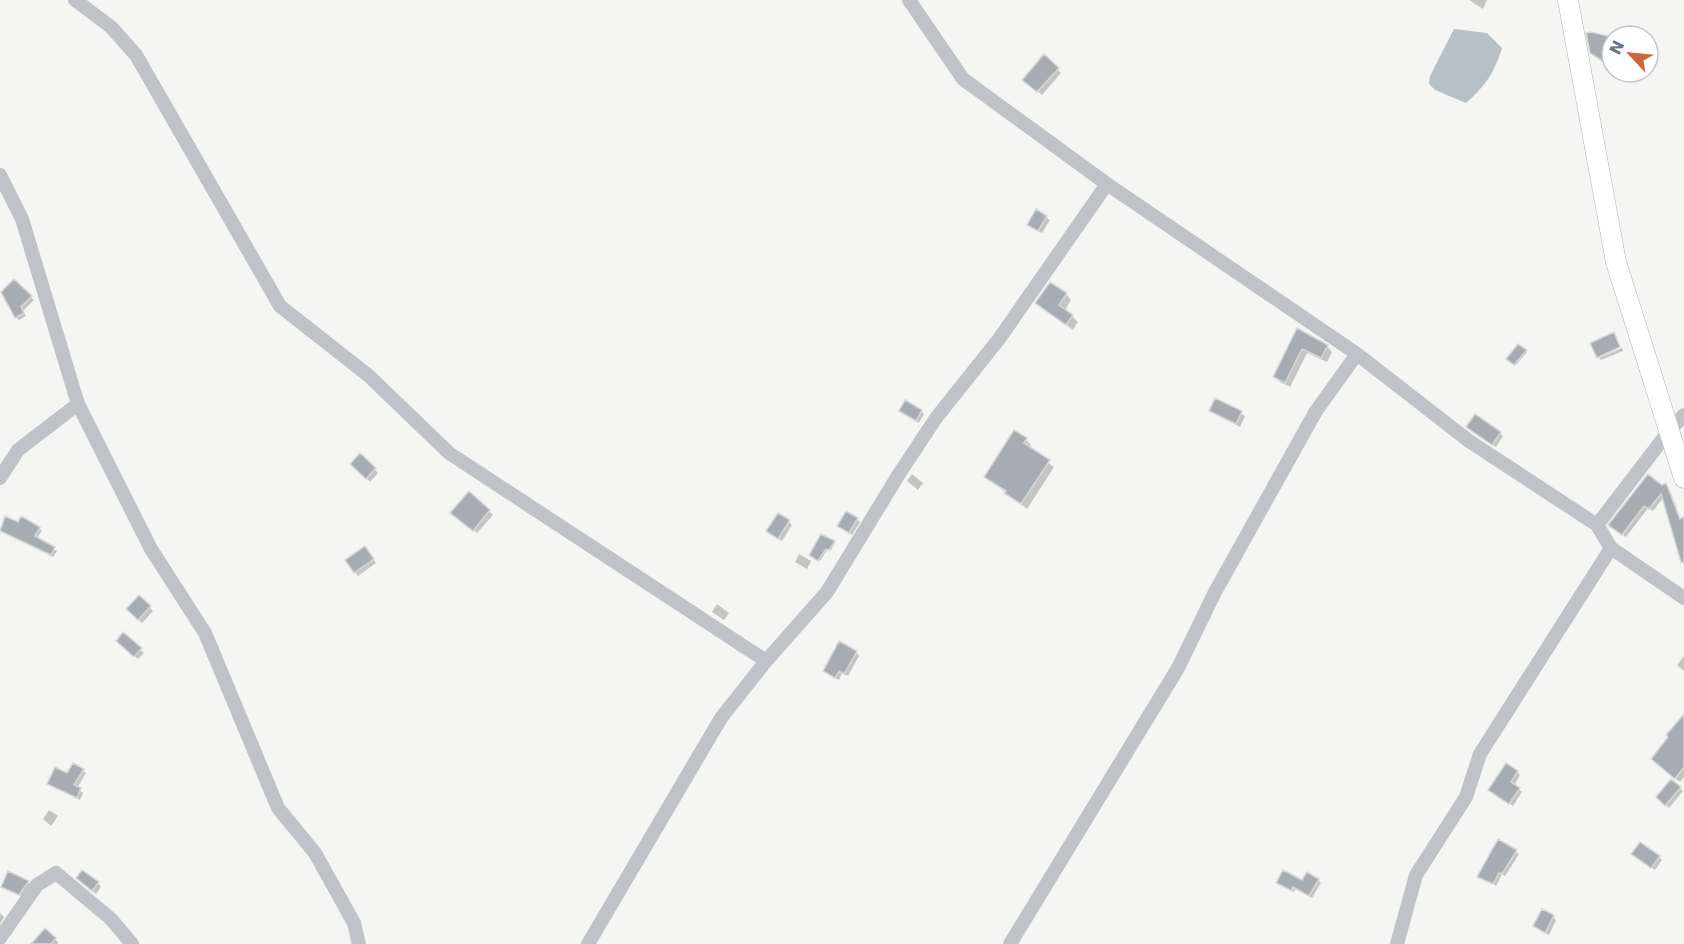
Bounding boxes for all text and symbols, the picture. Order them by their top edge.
north arrow [1600,24,1660,84]
text: N [1605,37,1628,58]

